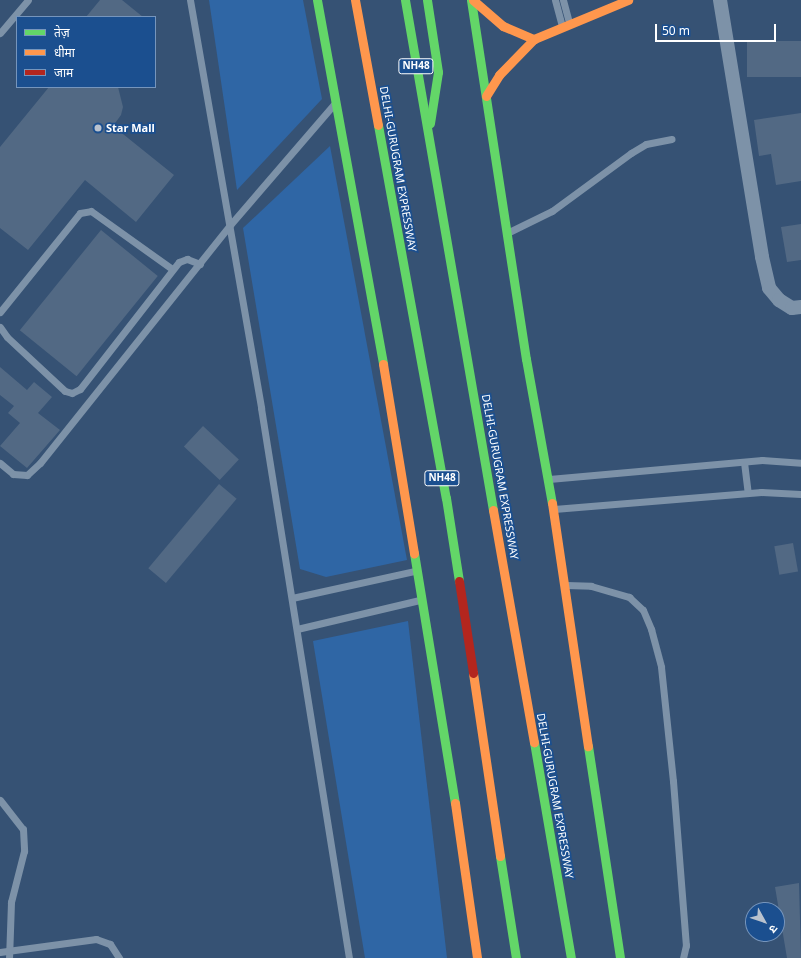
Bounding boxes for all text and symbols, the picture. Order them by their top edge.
legend [16,16,156,88]
scale bar [657,16,778,42]
text: 50 m [662,22,690,39]
text: तेज़ [54,24,70,41]
text: धीमा [54,44,75,61]
road number: NH48 [398,58,434,74]
text: जाम [54,64,73,81]
street label: DELHI-GURUGRAM EXPRESSWAY [377,85,419,253]
place label: Star Mall [106,121,155,135]
marker: Star Mall [93,123,103,133]
street label: DELHI-GURUGRAM EXPRESSWAY [479,393,521,561]
road number: NH48 [424,470,460,486]
street label: DELHI-GURUGRAM EXPRESSWAY [534,712,576,880]
north arrow [745,902,785,942]
text: उ [766,922,782,937]

